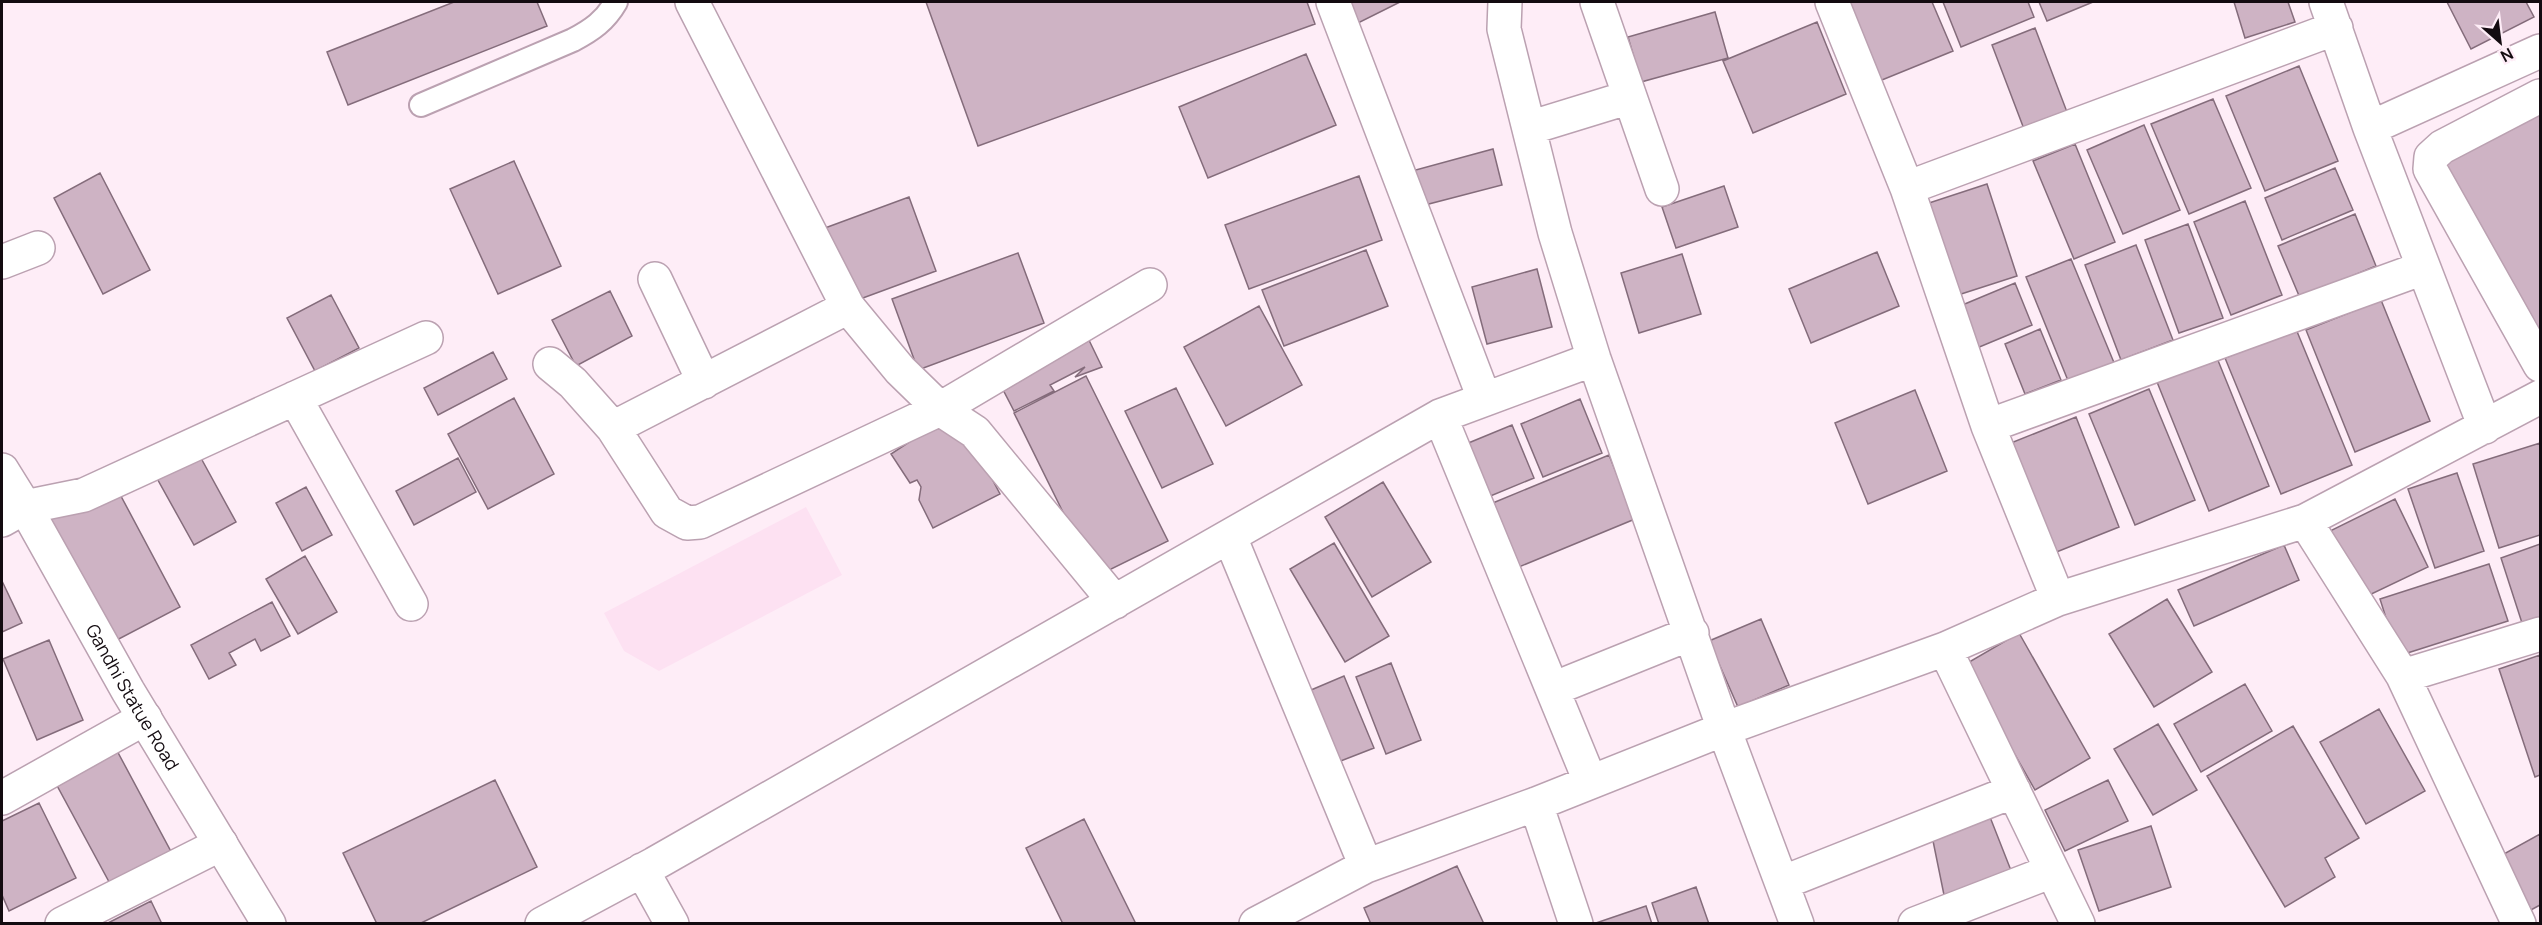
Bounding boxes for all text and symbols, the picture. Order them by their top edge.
north arrow [2470,12,2530,72]
text: N [2497,43,2517,68]
street label: Gandhi Statue Road [81,619,185,775]

